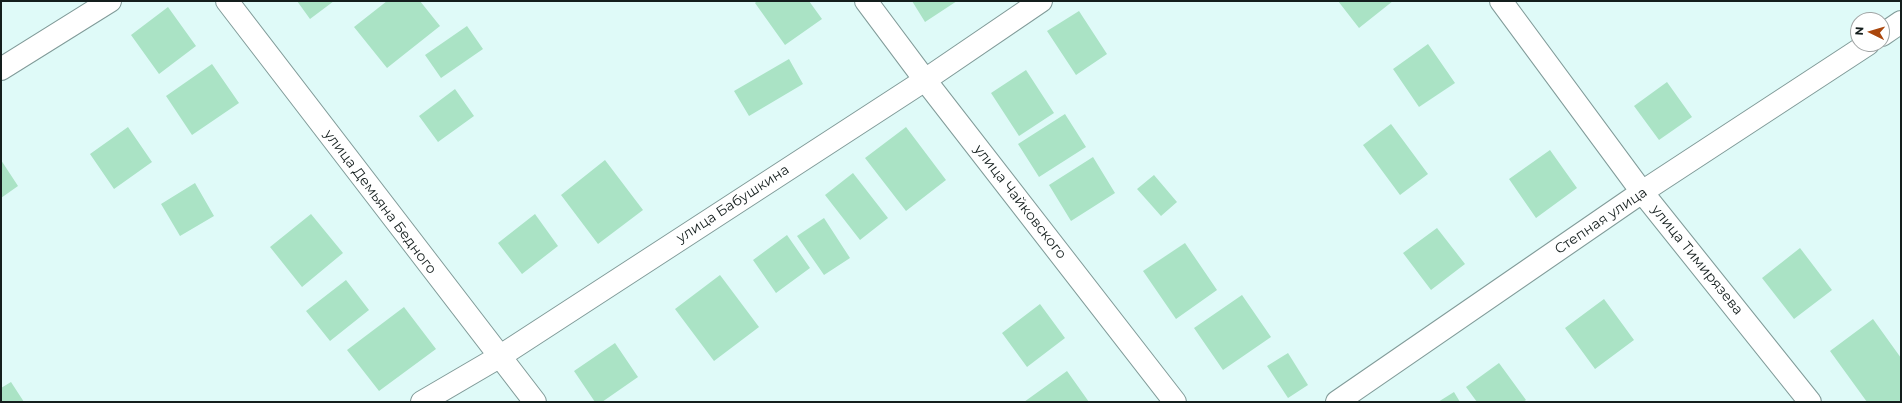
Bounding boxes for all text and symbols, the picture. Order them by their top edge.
north arrow [1850,12,1890,52]
text: N [1852,26,1866,36]
street label: улица Демьяна Бедного [320,126,440,278]
street label: улица Чайковского [970,142,1070,262]
street label: улица Бабушкина [674,161,792,247]
street label: Степная улица [1552,184,1650,258]
street label: улица Тимирязева [1648,202,1746,318]

